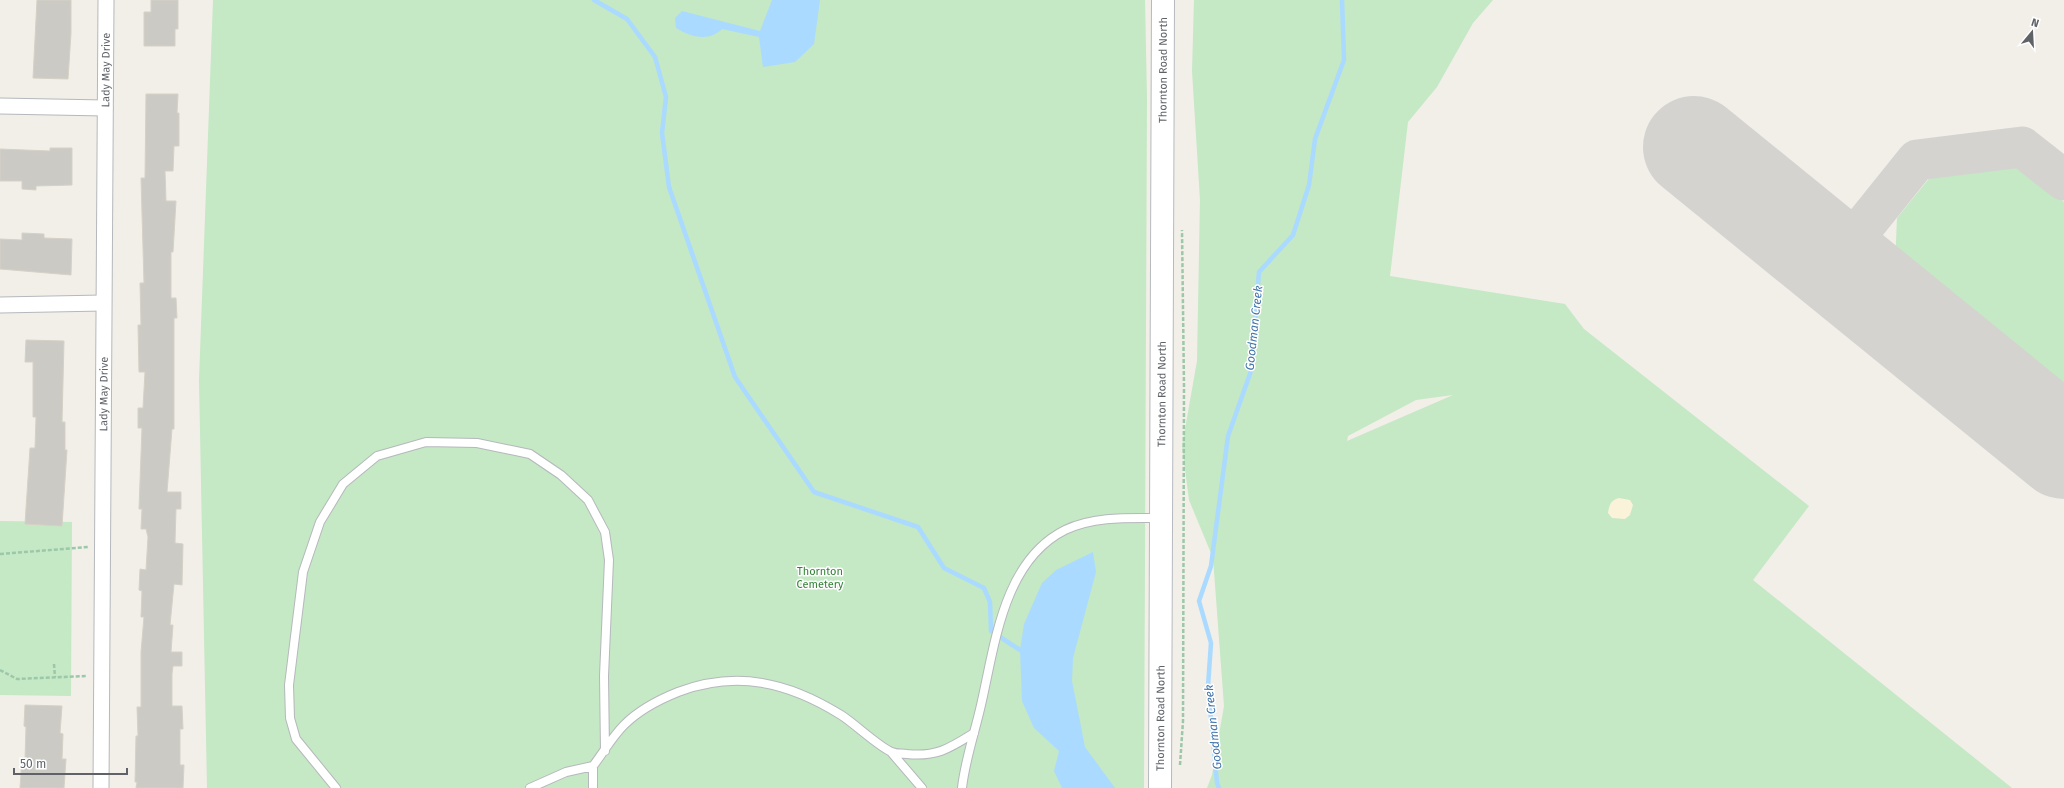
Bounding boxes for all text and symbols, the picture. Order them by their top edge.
north arrow [2012,12,2052,52]
text: N [2029,16,2040,30]
street label: Thornton Road North [1156,17,1169,123]
street label: Lady May Drive [99,33,112,107]
water label: Goodman Creek [1243,285,1265,371]
street label: Thornton Road North [1155,341,1168,447]
street label: Lady May Drive [97,357,110,431]
park label: Thornton Cemetery [797,565,844,591]
street label: Thornton Road North [1154,665,1167,771]
water label: Goodman Creek [1202,684,1224,770]
scale bar [14,750,127,776]
text: 50 m [20,757,46,771]

